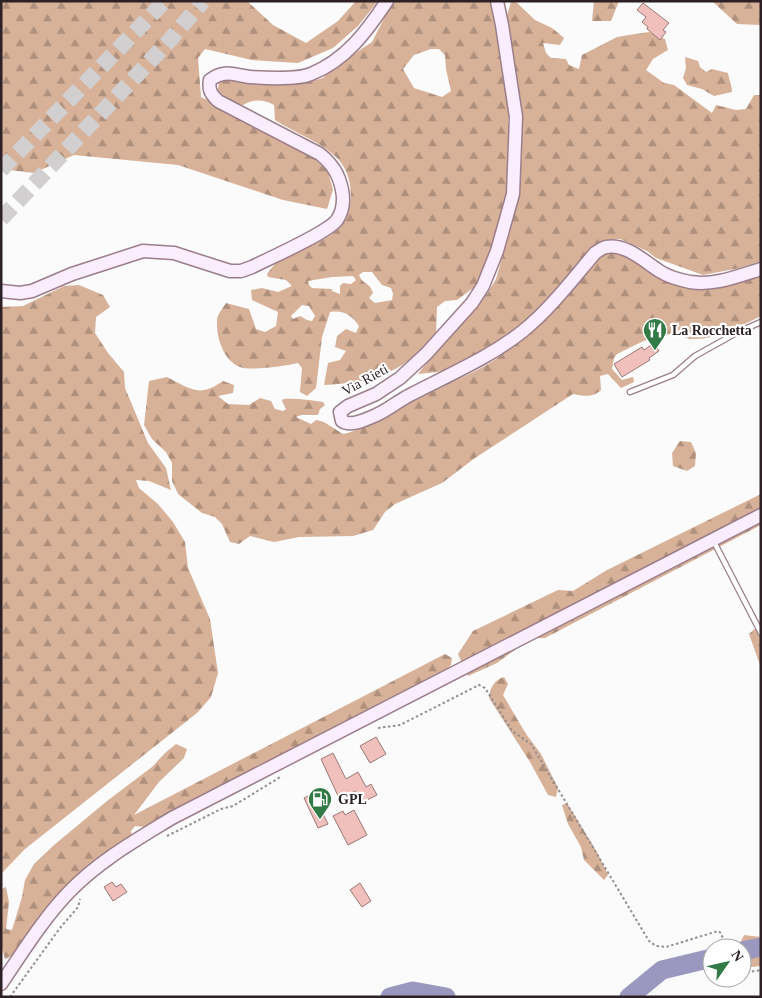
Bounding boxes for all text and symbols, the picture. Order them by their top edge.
restaurant icon: La Rocchetta [642,317,668,351]
place label: La Rocchetta [672,323,752,338]
street label: Via Rieti [339,361,391,399]
fuel station icon: GPL [307,786,333,820]
place label: GPL [338,792,367,807]
north arrow [702,938,752,988]
text: N [728,948,746,964]

